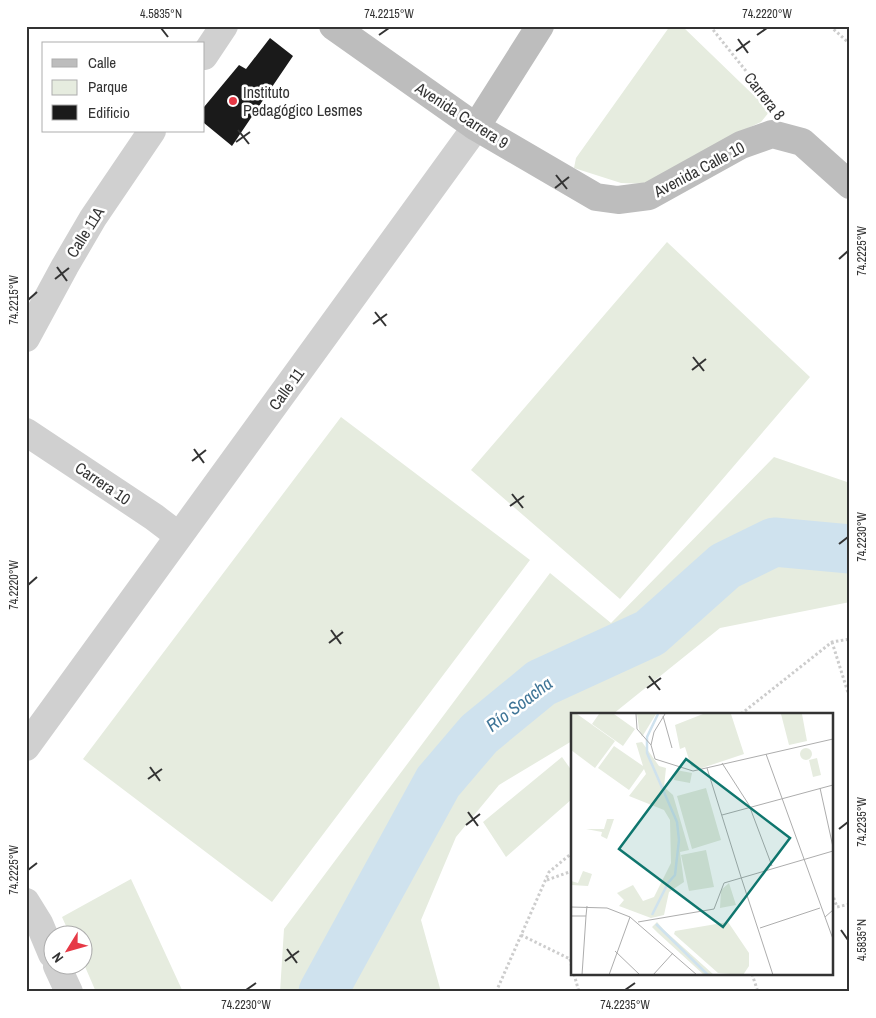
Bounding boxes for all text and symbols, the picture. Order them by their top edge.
text: 4.5835°N [140,6,182,22]
text: 74.2215°W [364,6,415,22]
text: 74.2220°W [742,6,793,22]
legend [42,42,205,132]
text: Calle [88,52,116,73]
street label: Carrera 8 [739,67,791,125]
text: Parque [88,76,128,97]
street label: Avenida Carrera 9 [410,76,513,153]
place label: Instituto Pedagógico Lesmes [243,81,363,121]
marker: Instituto Pedagógico Lesmes [227,95,239,107]
text: Edificio [88,102,130,123]
street label: Avenida Calle 10 [649,136,748,203]
street label: Calle 11A [61,202,109,262]
text: 74.2225°W [854,225,870,276]
text: 74.2215°W [6,274,22,325]
street label: Calle 11 [263,363,309,415]
street label: Carrera 10 [71,456,135,510]
text: 74.2230°W [854,511,870,562]
text: 74.2220°W [6,559,22,610]
water label: Río Soacha [481,671,557,737]
inset map [571,713,834,976]
text: 74.2235°W [854,796,870,847]
text: 74.2225°W [6,844,22,895]
text: 4.5835°N [854,919,870,961]
north arrow [42,926,92,976]
text: N [48,949,67,967]
text: 74.2230°W [221,997,272,1013]
text: 74.2235°W [600,997,651,1013]

